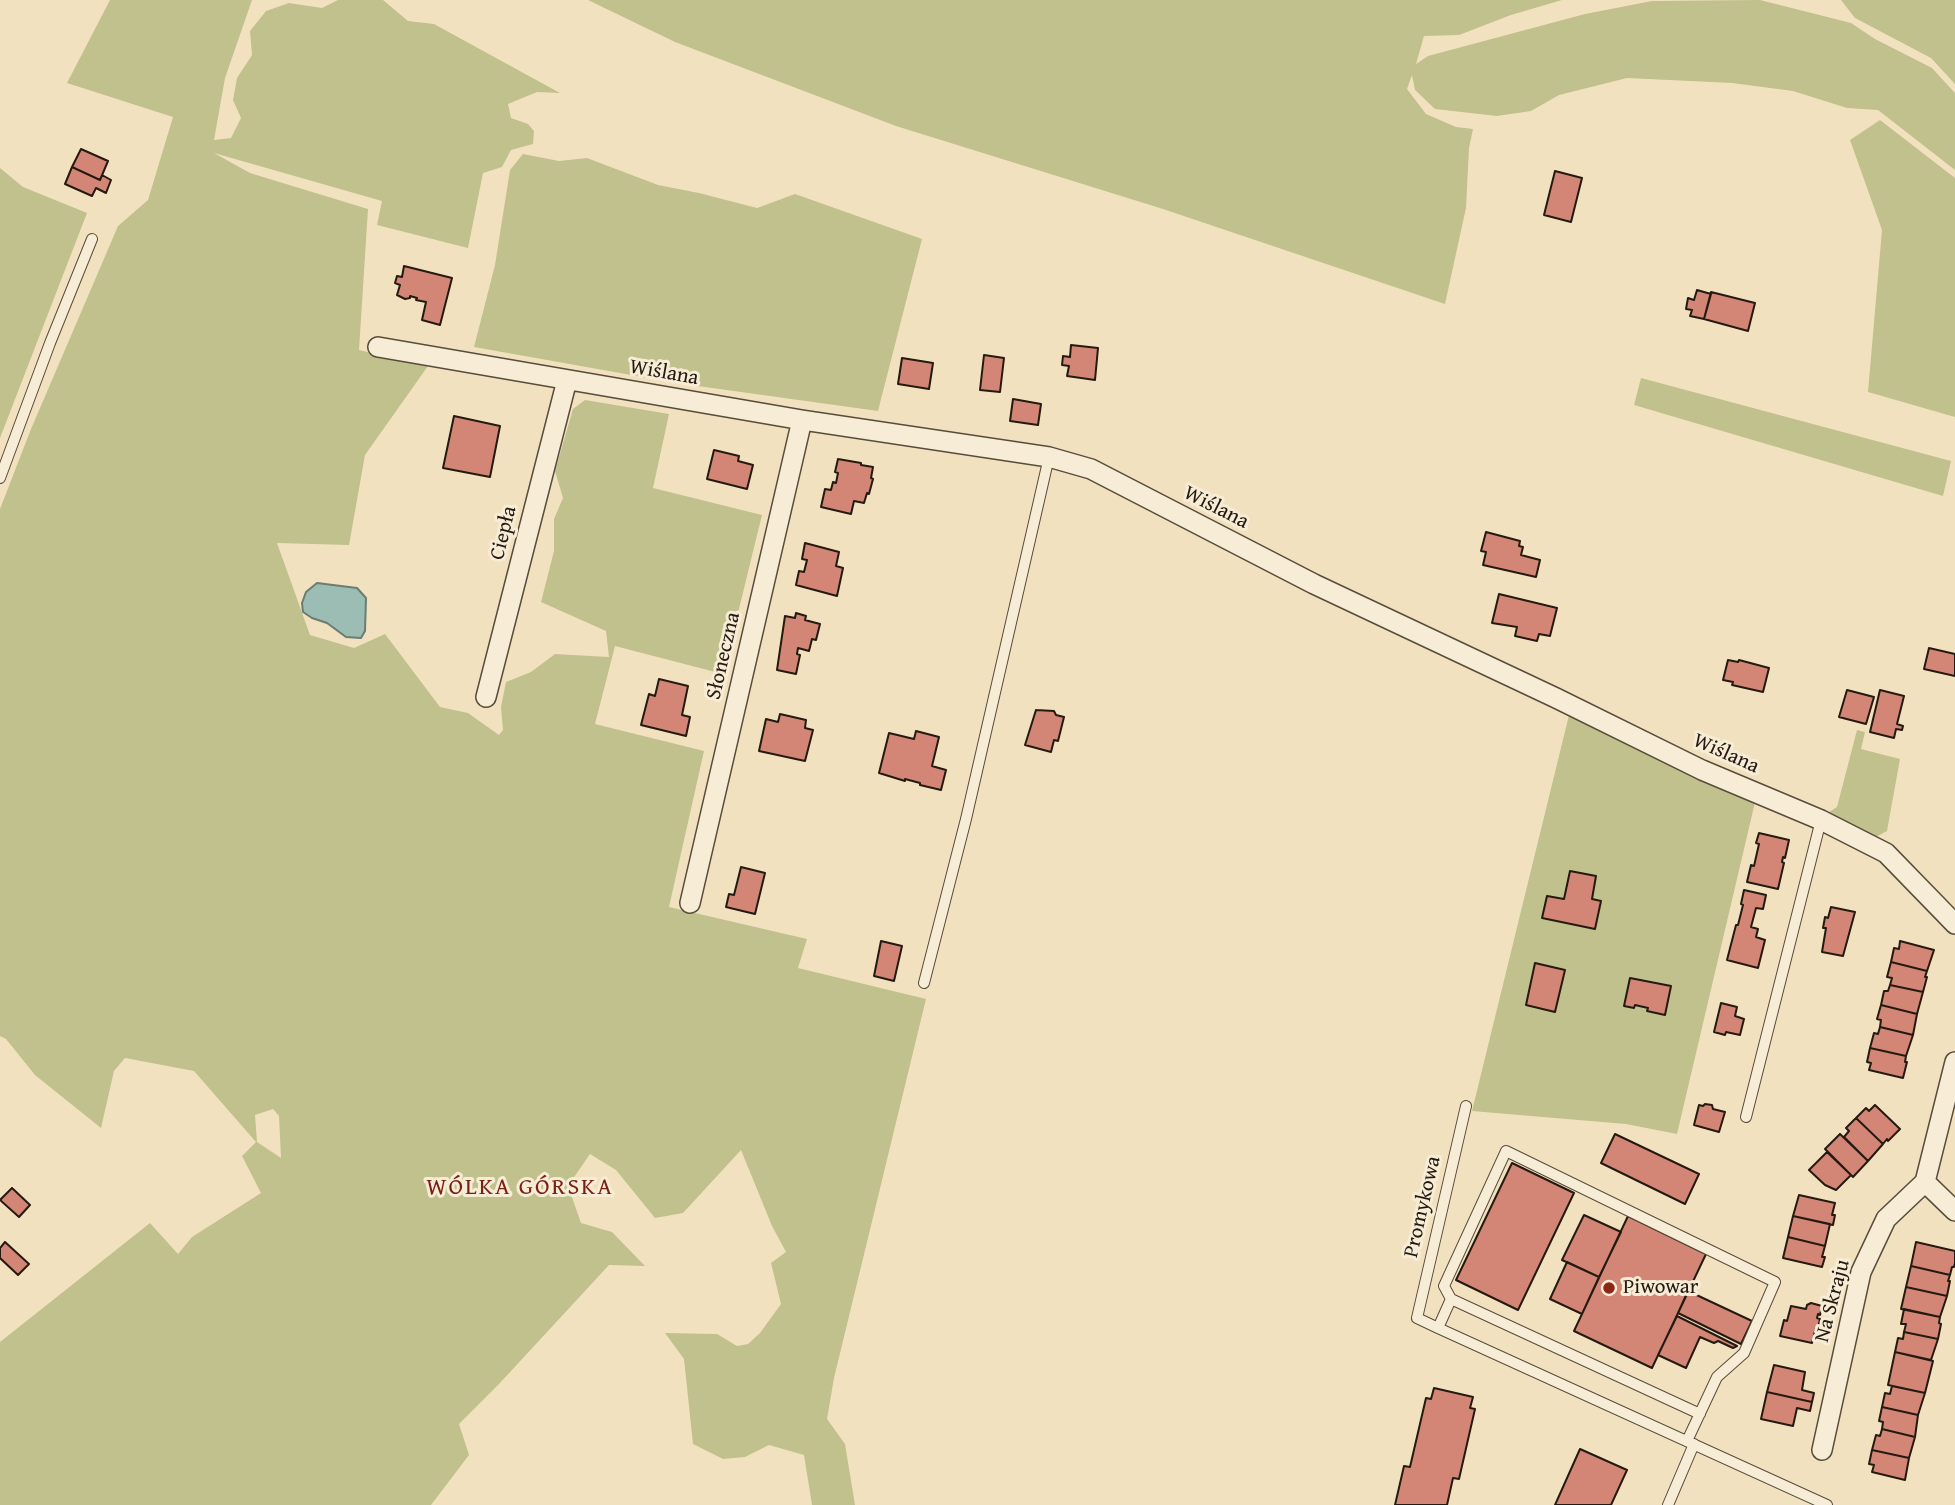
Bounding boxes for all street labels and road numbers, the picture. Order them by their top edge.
street label: Wiślana [628,355,700,391]
street label: Wiślana [1179,481,1253,535]
street label: Ciepła [485,503,523,563]
street label: Słoneczna [702,610,746,702]
street label: Wiślana [1689,728,1763,780]
street label: Promykowa [1399,1154,1447,1260]
street label: Na Skraju [1810,1257,1856,1345]

